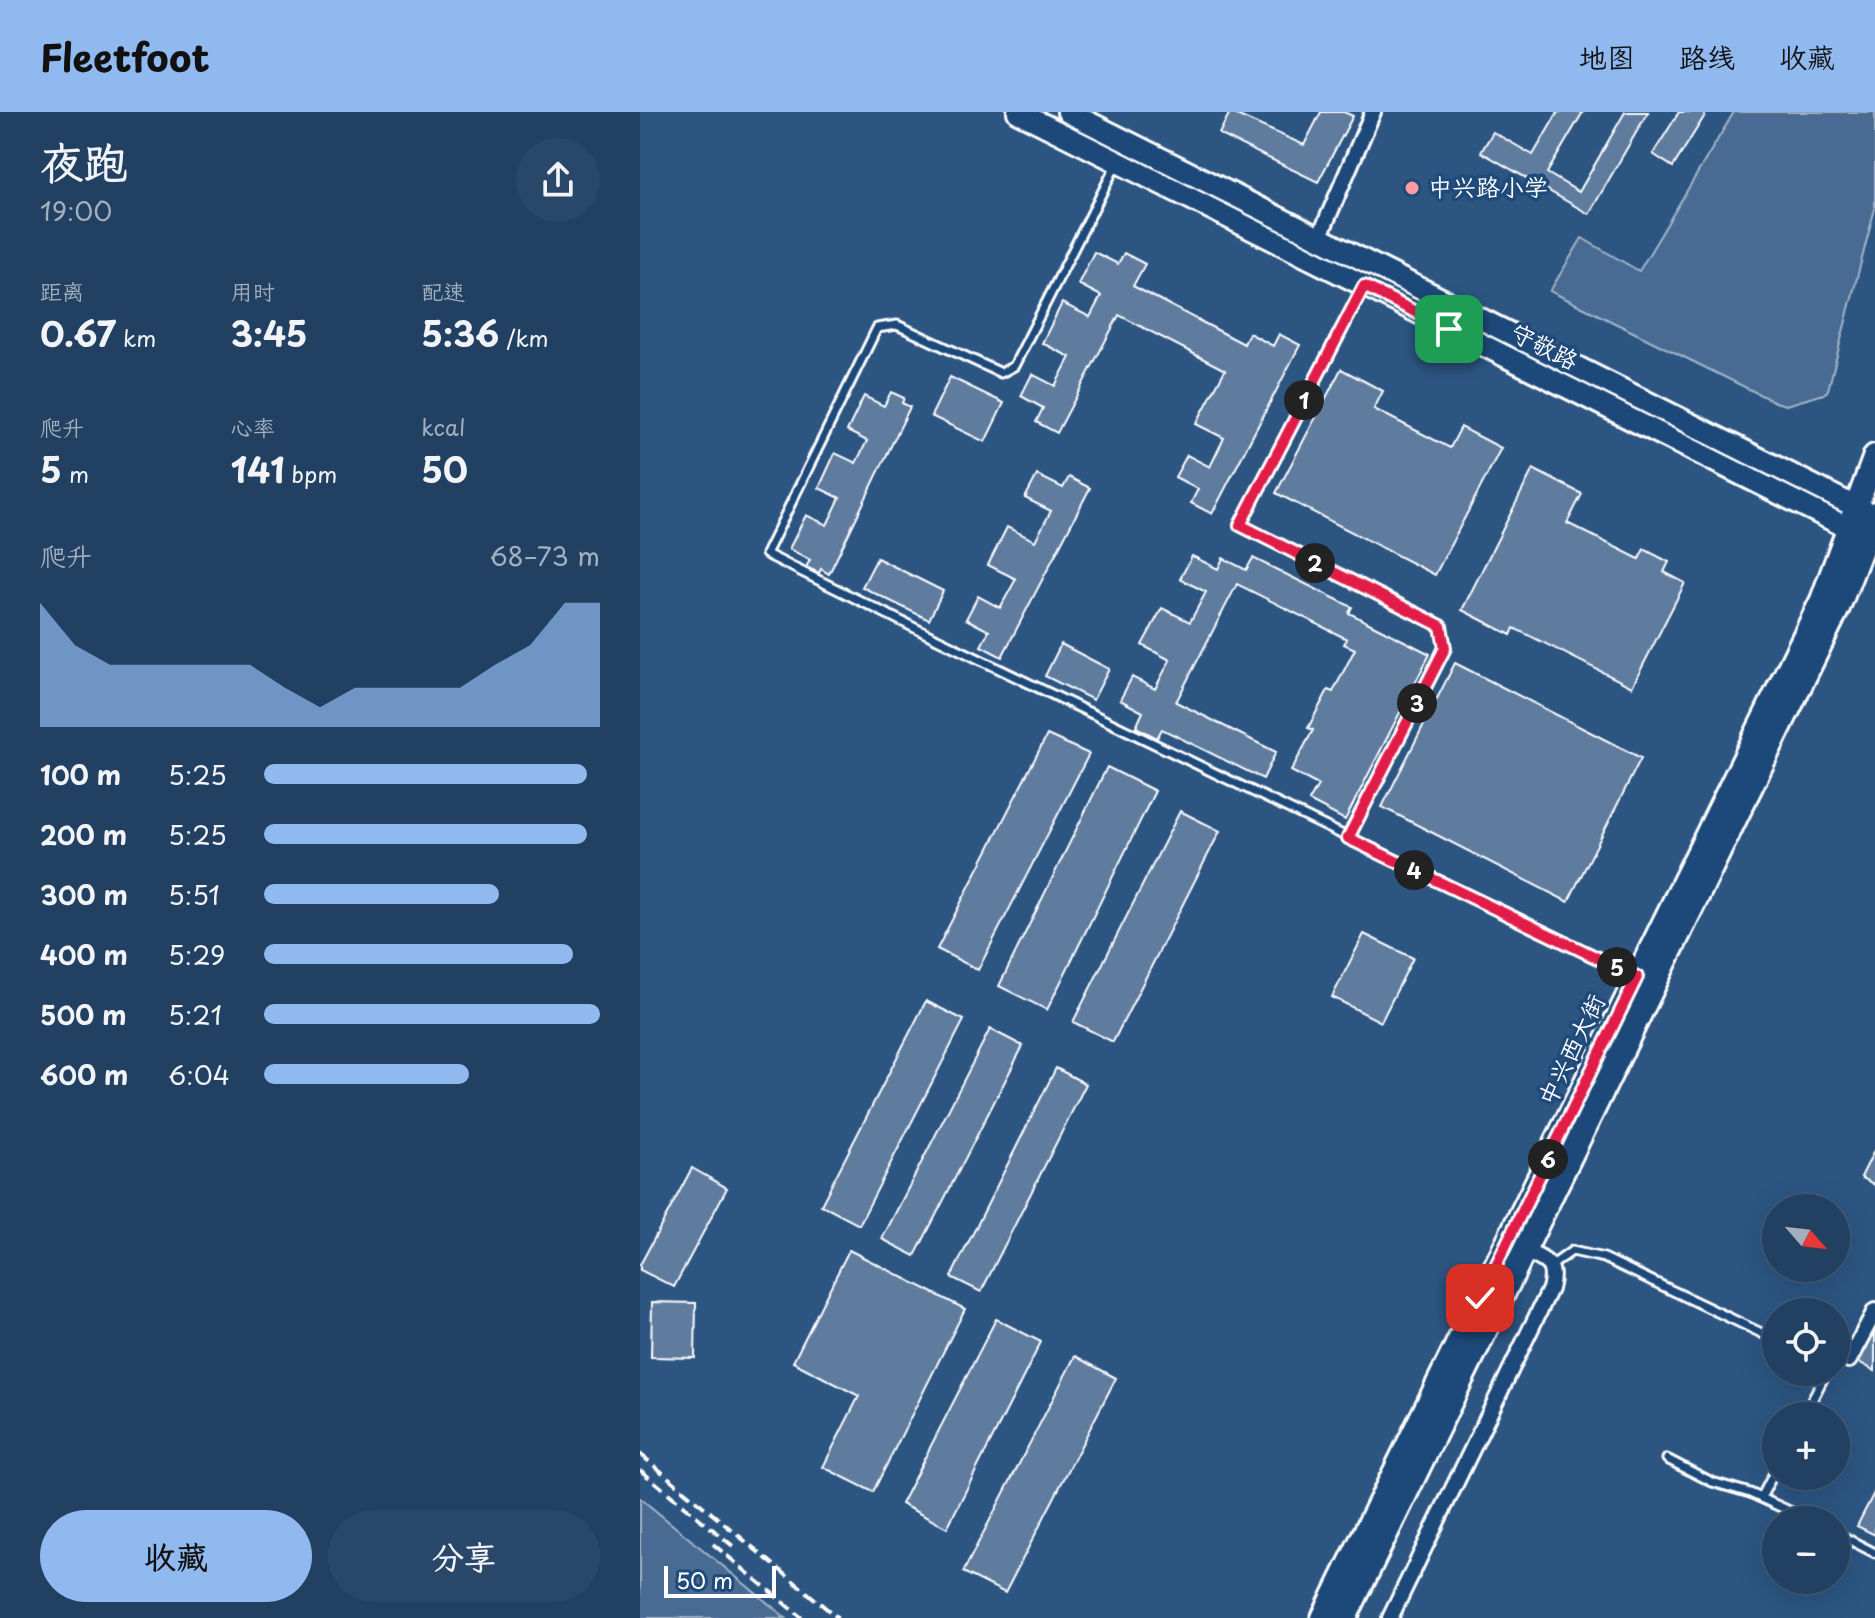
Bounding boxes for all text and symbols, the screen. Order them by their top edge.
text: Fleetfoot [40,28,210,85]
text: 地图 [1579,35,1635,78]
text: 路线 [1679,35,1735,78]
text: 收藏 [1779,35,1835,78]
text: 夜跑 [40,128,128,194]
button: share [516,138,600,222]
place label: 中兴路小学 [1428,168,1548,204]
marker: 中兴路小学 [1403,179,1421,197]
text: 19:00 [40,191,112,230]
text: 距离 [40,274,84,307]
text: 用时 [231,274,275,307]
text: 配速 [421,274,465,307]
pin [1415,295,1483,363]
text: 0.67 [40,307,116,359]
text: 3:45 [231,307,308,359]
text: 5:36 [421,307,499,359]
icon: arrive [1427,307,1471,351]
street label: 守敬路 [1505,313,1585,378]
text: km [116,321,156,354]
text: /km [499,321,549,354]
pin: 1 [1284,380,1324,420]
text: 1 [1299,383,1309,416]
text: 爬升 [40,410,84,443]
text: 心率 [231,410,275,443]
text: kcal [421,410,465,443]
text: 5 [40,443,62,495]
text: 141 [231,443,285,495]
text: 50 [421,443,468,495]
text: m [62,457,89,490]
text: bpm [285,457,337,490]
text: 爬升 [40,536,92,575]
text: 68–73 m [490,536,600,575]
pin: 2 [1295,543,1335,583]
text: 2 [1307,546,1323,579]
pin: 3 [1397,683,1437,723]
text: 3 [1410,686,1424,719]
text: 100 m [40,755,121,794]
text: 5:25 [168,755,227,794]
text: 200 m [40,815,127,854]
text: 5:25 [168,815,227,854]
pin: 4 [1394,850,1434,890]
text: 4 [1407,853,1421,886]
text: 300 m [40,875,128,914]
text: 5:51 [168,875,220,914]
text: 400 m [40,935,128,974]
text: 5:29 [168,935,225,974]
pin: 5 [1597,947,1637,987]
text: 5 [1610,950,1624,983]
street label: 中兴西大街 [1528,987,1613,1111]
text: 500 m [40,995,126,1034]
text: 5:21 [168,995,222,1034]
text: 600 m [40,1055,128,1094]
text: 6:04 [168,1055,230,1094]
pin: 6 [1528,1139,1568,1179]
text: 6 [1540,1142,1556,1175]
north arrow [1762,1194,1850,1282]
map controls [1762,1194,1850,1594]
pin [1446,1264,1514,1332]
icon: check [1458,1276,1502,1320]
button: locate [1762,1298,1850,1386]
button: + [1762,1402,1850,1490]
button: − [1762,1506,1850,1594]
button: 收藏 [40,1510,312,1602]
button: 分享 [328,1510,600,1602]
scale bar [664,1562,776,1598]
text: 50 m [676,1563,733,1596]

